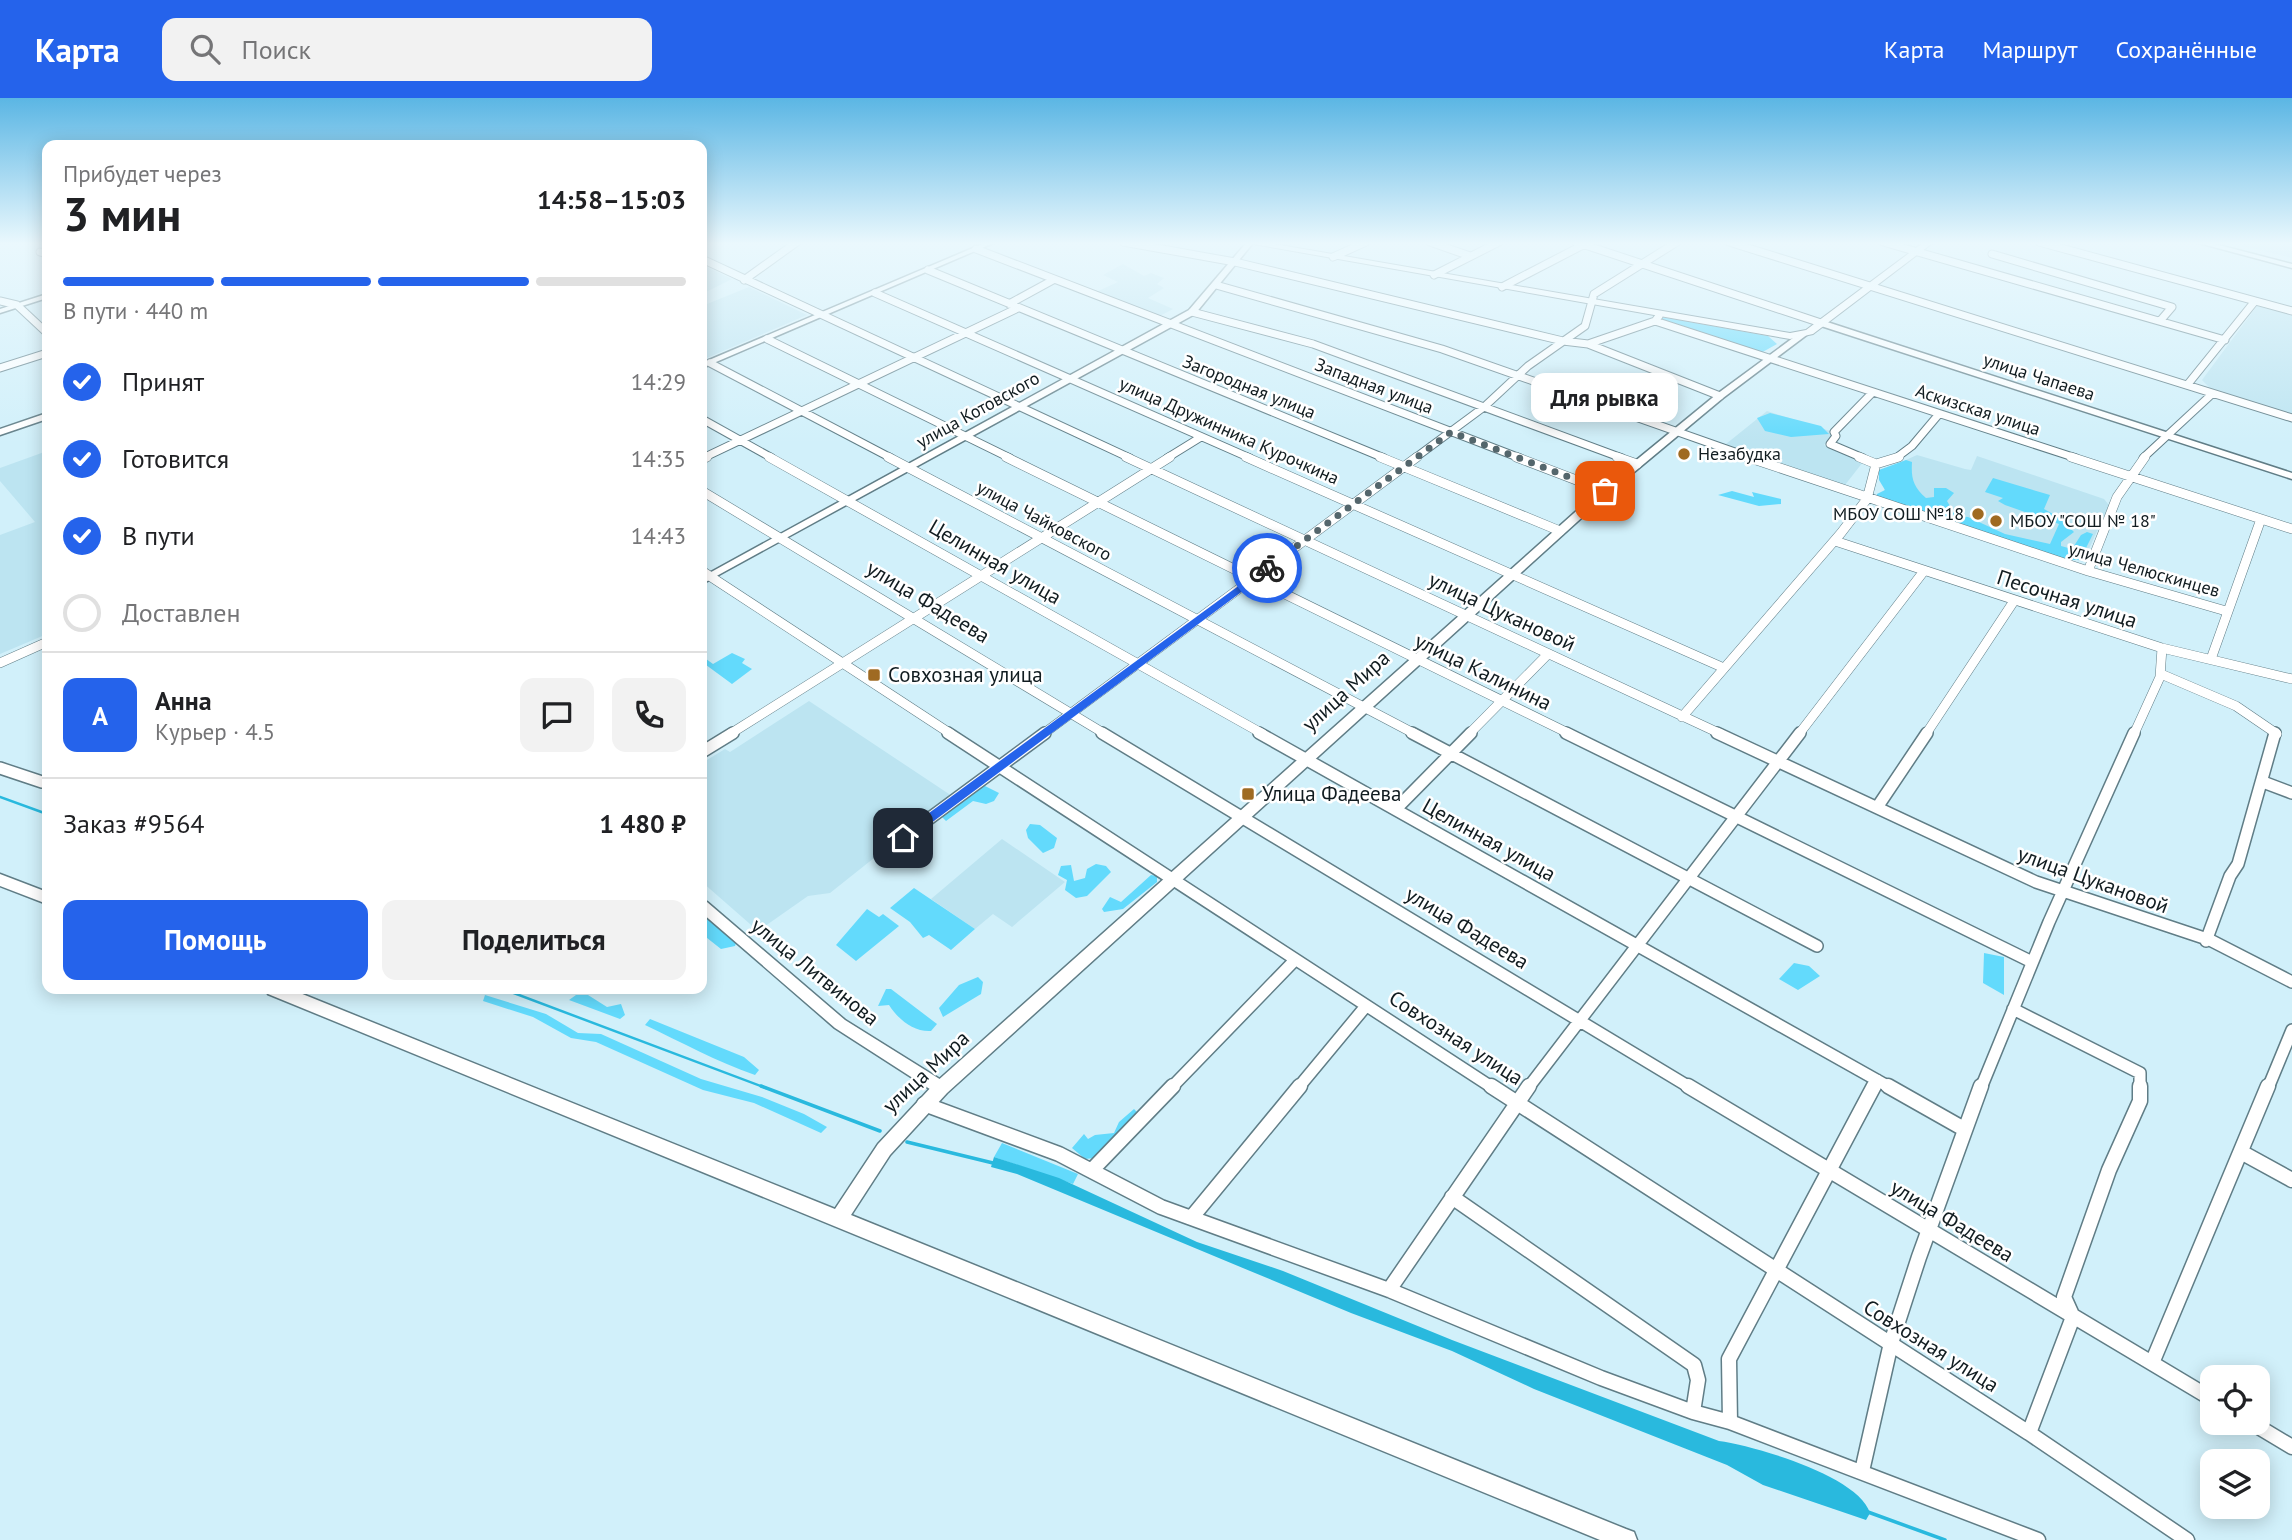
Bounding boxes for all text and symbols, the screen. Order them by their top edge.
search box [162,18,652,81]
text: Карта [35,28,120,71]
icon: search [186,30,224,68]
text: Поиск [242,33,311,66]
text: Карта [1884,34,1944,65]
text: Маршрут [1982,34,2077,65]
text: Сохранённые [2115,34,2257,65]
text: Прибудет через [63,159,222,188]
text: 14:58–15:03 [537,183,686,216]
text: 3 мин [63,184,181,244]
text: В пути · 440 m [63,296,208,325]
street label: улица Чапаева [1980,348,2098,405]
street label: Загородная улица [1179,349,1319,424]
street label: Западная улица [1312,352,1437,419]
icon: check [63,363,101,401]
text: Принят [122,365,204,398]
street label: улица Котовского [912,366,1043,453]
text: 14:29 [631,367,686,396]
street label: улица Дружинника Курочкина [1116,372,1343,489]
callout: Для рывка [1532,372,1678,421]
street label: Аскизская улица [1913,379,2043,440]
text: Для рывка [1550,383,1659,412]
icon: check [63,440,101,478]
text: Готовится [122,442,229,475]
place label: Незабудка [1698,442,1781,465]
text: 14:35 [631,444,686,473]
marker: Незабудка [1676,446,1692,462]
pin [1575,461,1635,521]
icon: bag [1586,472,1624,510]
street label: улица Чайковского [973,475,1116,566]
place label: МБОУ СОШ №18 [1833,502,1964,525]
marker: МБОУ СОШ №18 [1970,506,1986,522]
place label: МБОУ "СОШ № 18" [2010,509,2156,532]
street label: Целинная улица [924,513,1066,610]
marker: МБОУ "СОШ № 18" [1988,513,2004,529]
icon: check [63,517,101,555]
text: В пути [122,519,195,552]
text: 14:43 [631,521,686,550]
courier [1232,533,1302,603]
street label: улица Челюскинцев [2066,537,2223,602]
icon: bike [1248,549,1286,587]
street label: улица Фадеева [862,554,995,649]
street label: Песочная улица [1994,563,2141,634]
street label: улица Цукановой [1424,566,1580,657]
text: Доставлен [122,596,241,629]
street label: улица Калинина [1410,627,1556,716]
street label: улица Мира [1296,644,1395,737]
place label: Совхозная улица [888,661,1043,688]
marker: Совхозная улица [866,667,882,683]
button: chat [520,678,594,752]
button: phone [612,678,686,752]
text: Анна [155,684,212,717]
text: А [92,699,108,732]
text: Курьер · 4.5 [155,717,275,746]
place label: Улица Фадеева [1262,780,1401,807]
marker: Улица Фадеева [1240,786,1256,802]
street label: Целинная улица [1418,792,1561,887]
text: Заказ #9564 [63,807,205,840]
text: 1 480 ₽ [599,807,686,840]
pin [873,808,933,868]
icon: home [884,819,922,857]
street label: улица Цукановой [2014,840,2172,919]
street label: улица Фадеева [1401,880,1534,975]
button: Помощь [63,900,368,980]
button: Поделиться [382,900,686,980]
street label: улица Литвинова [746,912,885,1032]
street label: Совхозная улица [1384,984,1528,1091]
street label: улица Мира [877,1025,975,1119]
street label: улица Фадеева [1886,1173,2019,1268]
street label: Совхозная улица [1859,1293,2004,1398]
map controls [2200,1365,2270,1519]
button: locate [2200,1365,2270,1435]
button: layers [2200,1449,2270,1519]

